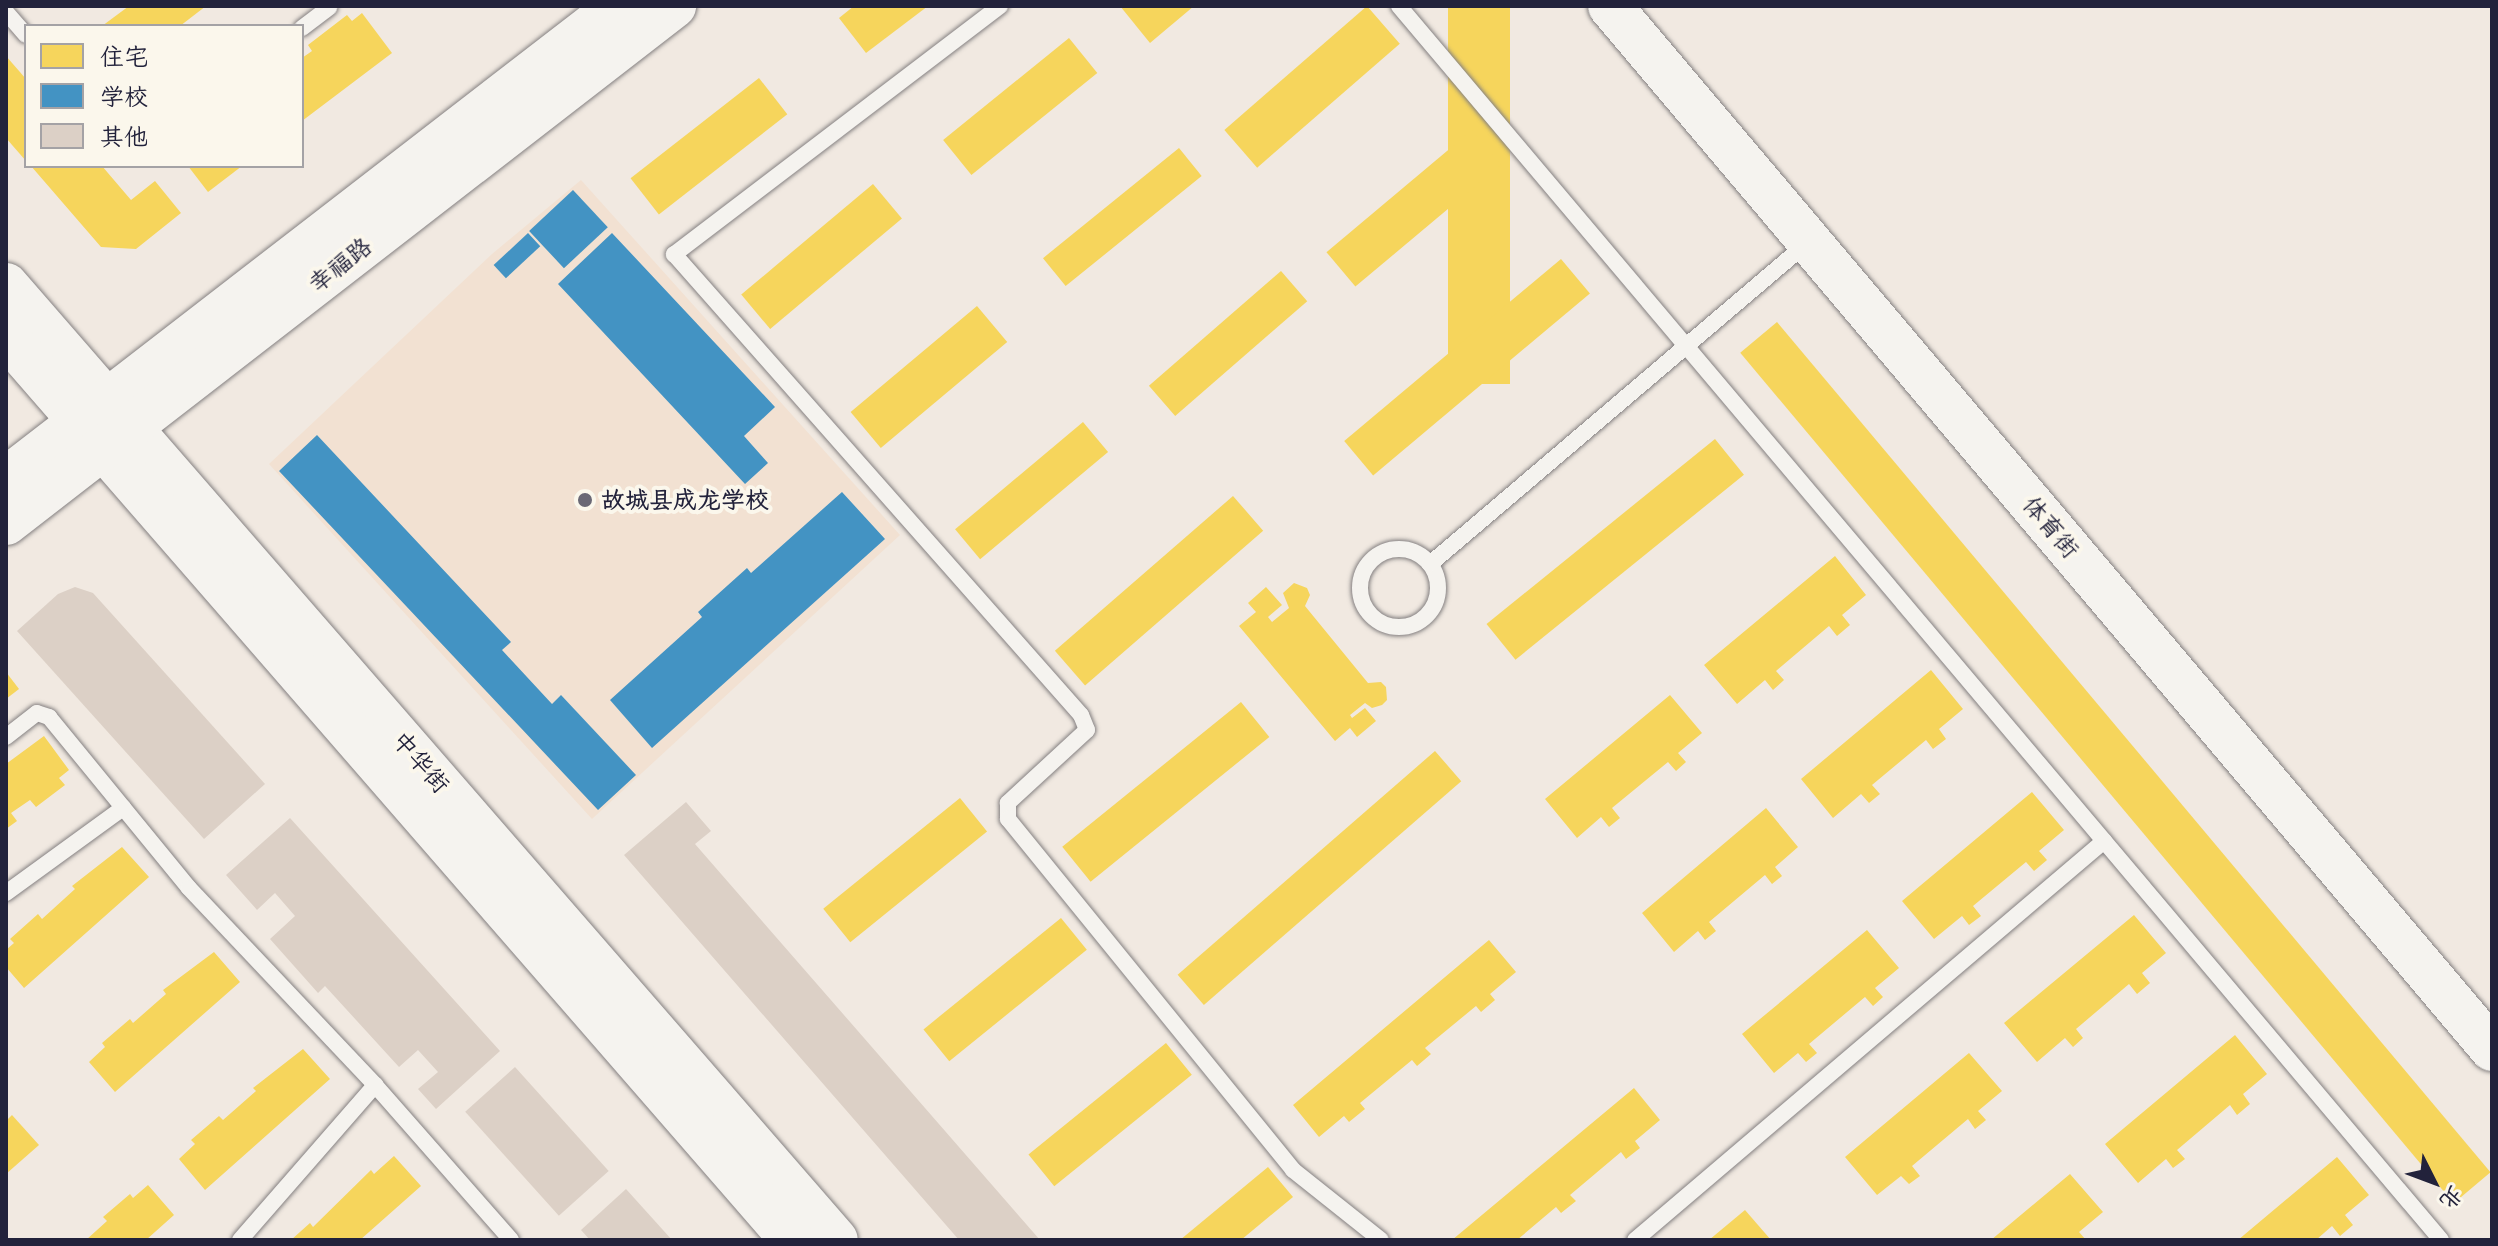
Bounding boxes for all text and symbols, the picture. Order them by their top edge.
legend [24,24,304,168]
text: 住宅 [100,40,148,72]
text: 学校 [100,80,148,112]
text: 其他 [100,120,148,152]
street label: 幸福路 [303,231,377,299]
place label: 故城县成龙学校 [601,486,769,514]
street label: 体育街 [2017,490,2085,564]
marker: 故城县成龙学校 [576,491,594,509]
street label: 中华街 [387,725,455,799]
north arrow [2394,1142,2474,1222]
text: 北 [2433,1180,2470,1216]

